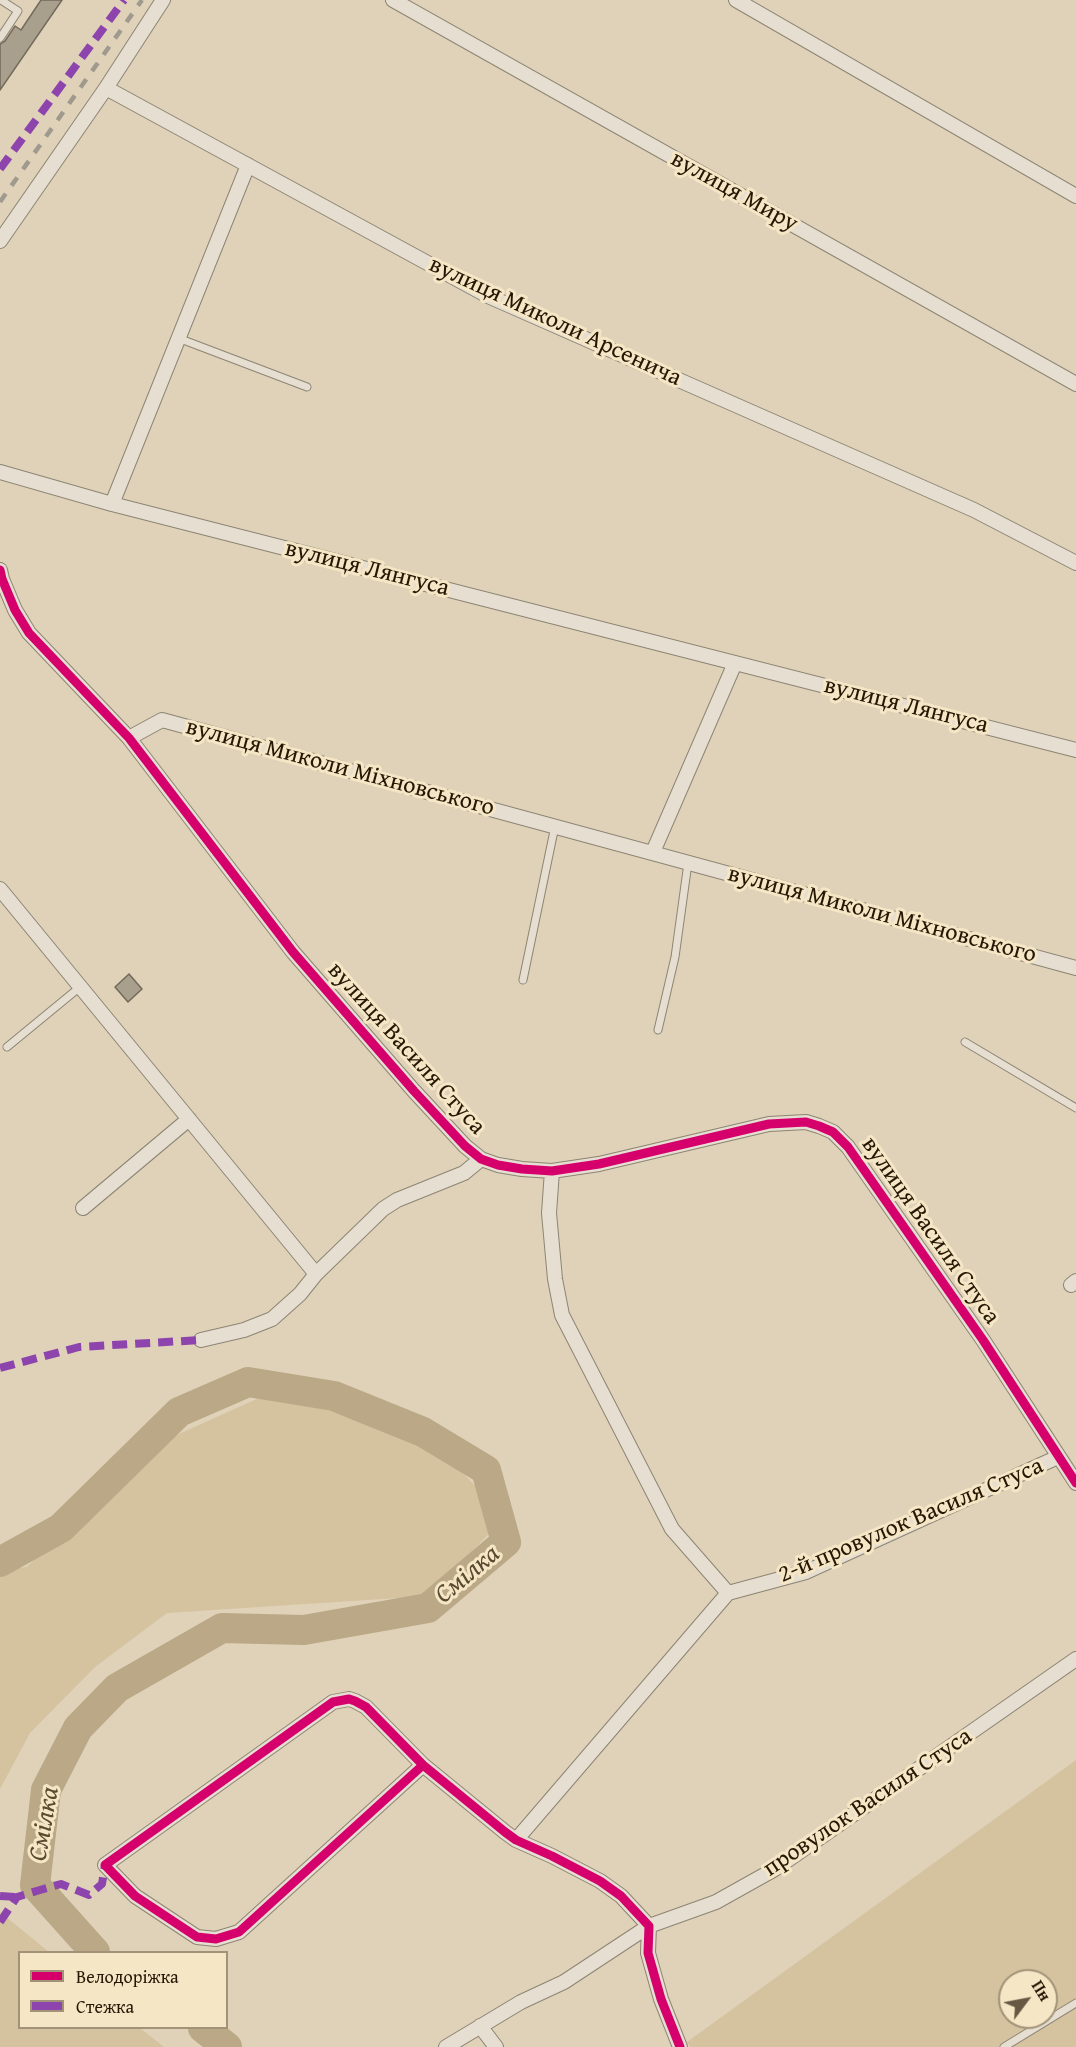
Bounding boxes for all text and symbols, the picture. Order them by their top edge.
street label: вулиця Миру [665,145,803,239]
street label: вулиця Миколи Арсенича [424,251,686,393]
street label: вулиця Лянгуса [282,535,452,603]
street label: вулиця Лянгуса [821,672,991,740]
street label: вулиця Миколи Міхновського [183,713,497,823]
street label: вулиця Миколи Міхновського [725,860,1039,970]
street label: вулиця Василя Стуса [321,957,491,1141]
street label: вулиця Василя Стуса [855,1132,1005,1330]
street label: 2-й провулок Василя Стуса [774,1452,1048,1590]
water label: Смілка [429,1539,507,1611]
street label: провулок Василя Стуса [758,1722,978,1884]
water label: Смілка [23,1785,67,1863]
legend [18,1951,228,2029]
text: Велодоріжка [76,1963,179,1990]
north arrow [998,1969,1058,2029]
text: Пн [1026,1975,1057,2006]
text: Стежка [76,1993,134,2020]

